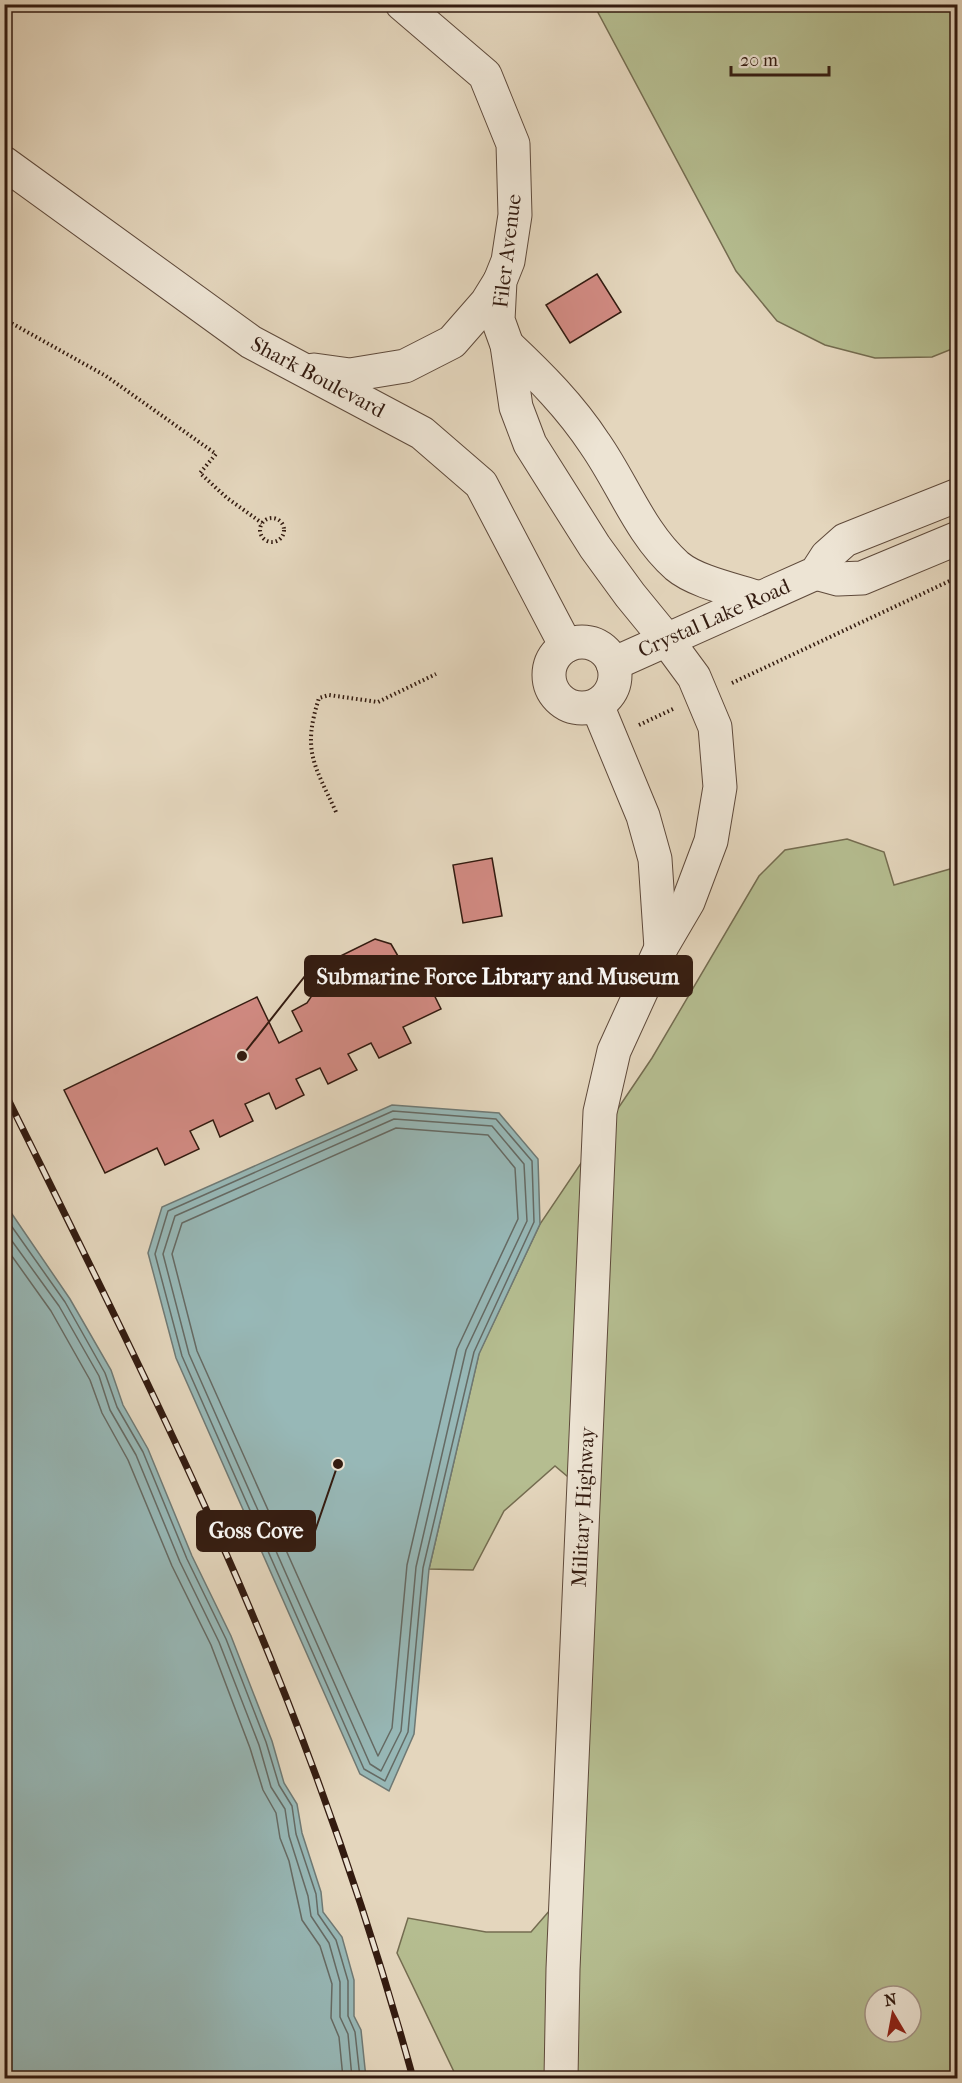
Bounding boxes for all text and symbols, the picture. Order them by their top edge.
scale bar [731,39,828,77]
text: 20 m [740,50,778,71]
street label: Filer Avenue [488,193,526,309]
street label: Shark Boulevard [247,332,390,423]
street label: Crystal Lake Road [634,573,794,662]
callout: Submarine Force Library and Museum [305,956,692,996]
text: Submarine Force Library and Museum [317,964,680,990]
street label: Military Highway [567,1425,599,1588]
callout: Goss Cove [197,1511,315,1551]
text: Goss Cove [209,1518,303,1544]
north arrow [863,1984,923,2044]
text: N [883,1989,899,2010]

